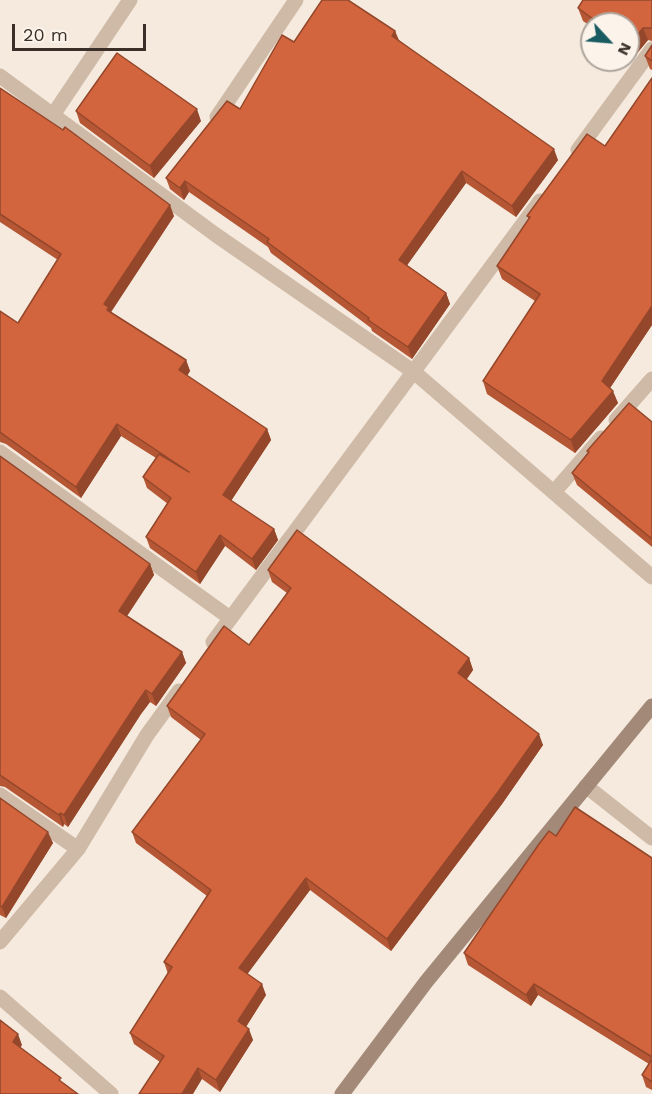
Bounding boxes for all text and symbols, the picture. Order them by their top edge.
scale bar [15,12,148,50]
north arrow [580,12,640,72]
text: 20 m [23,24,68,45]
text: N [614,40,636,59]

